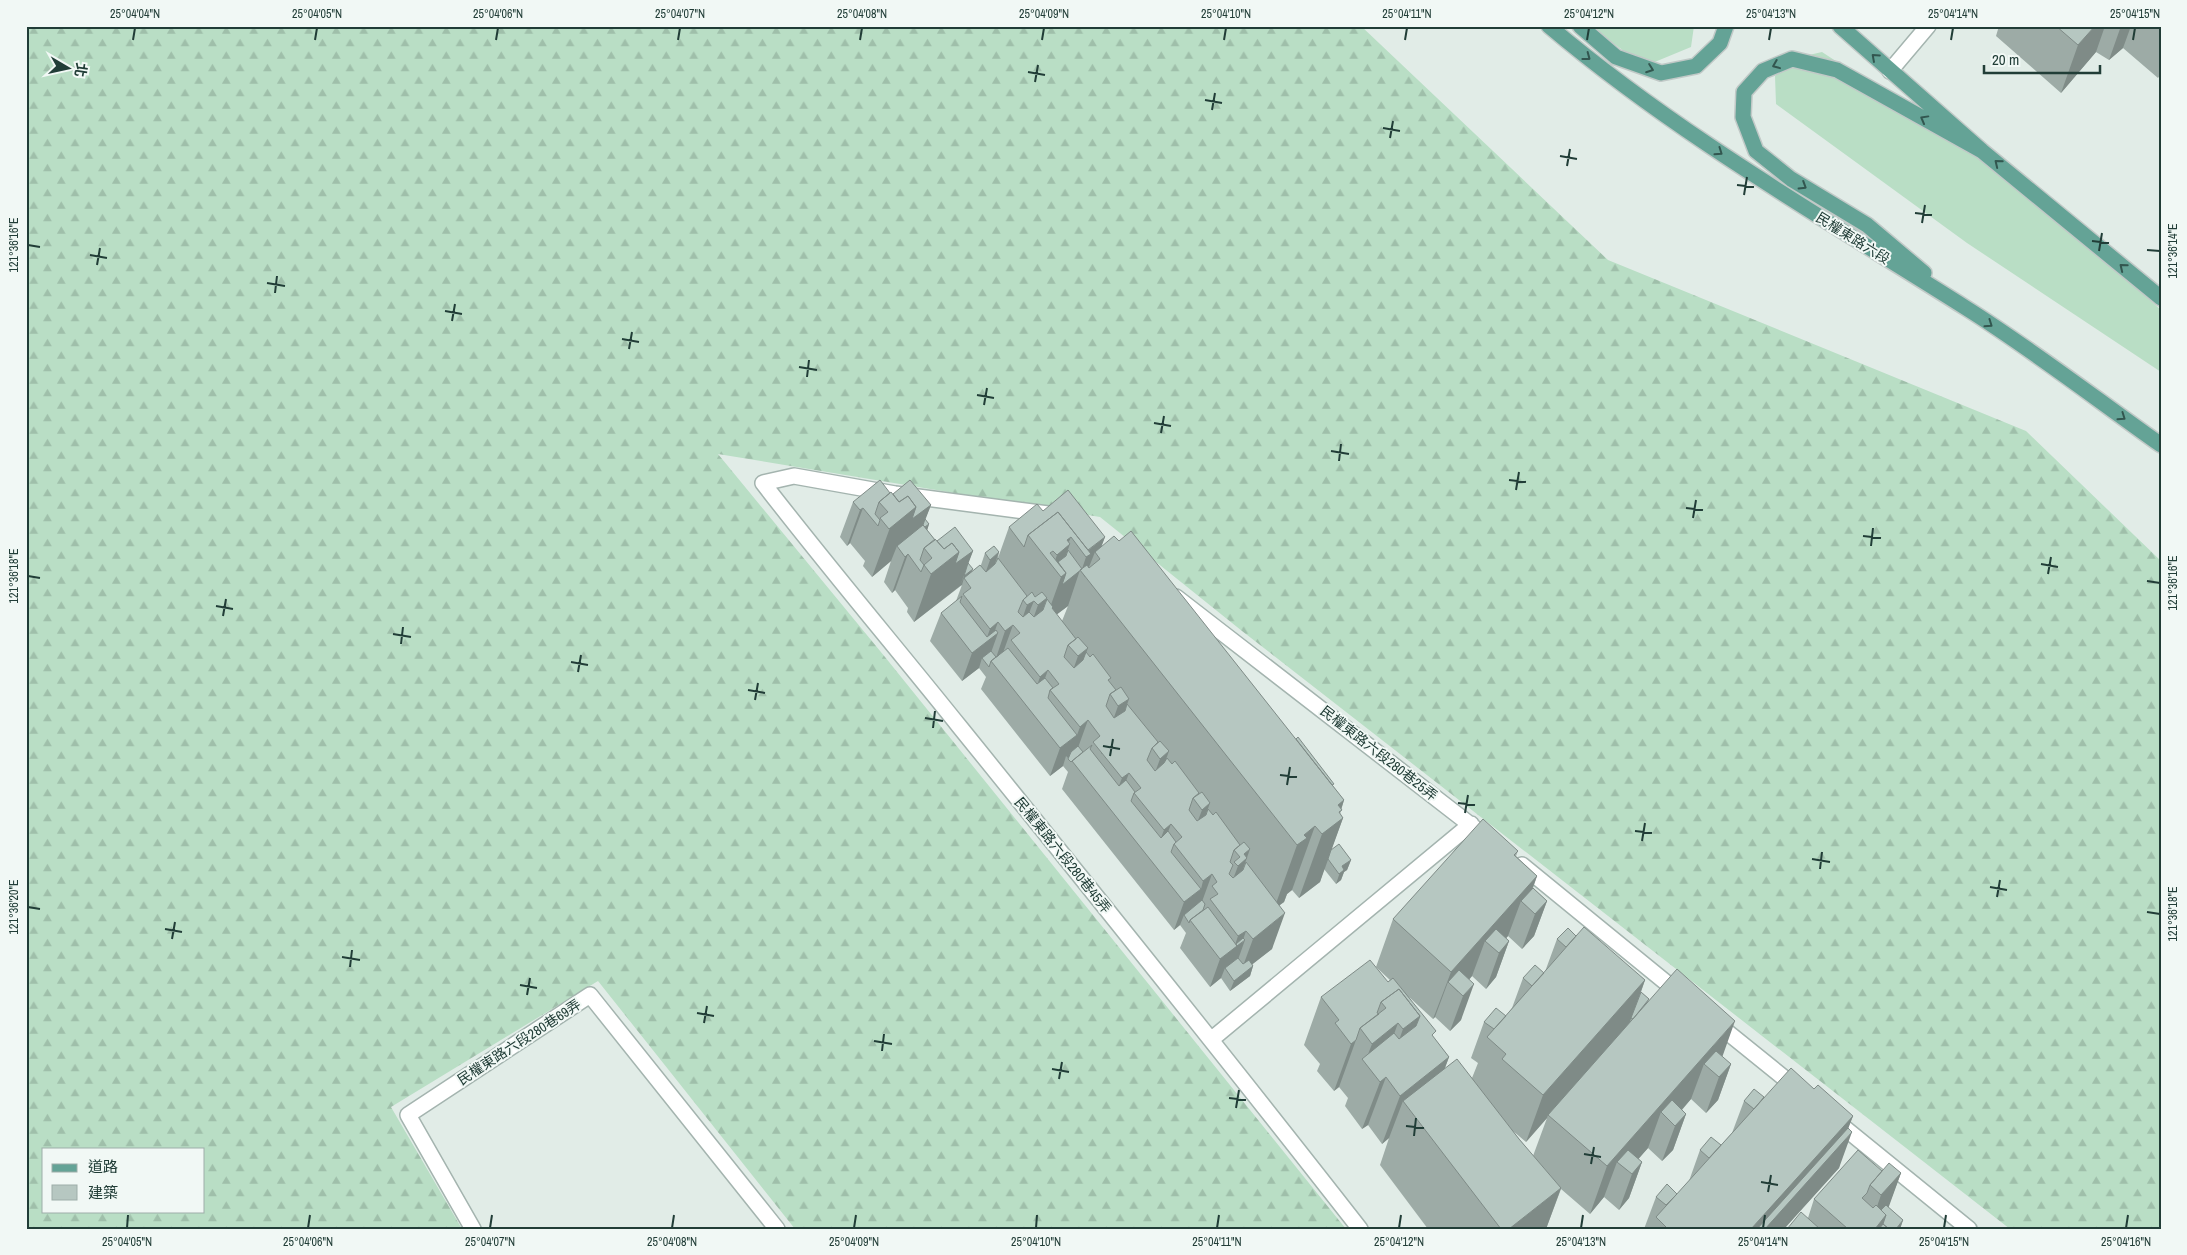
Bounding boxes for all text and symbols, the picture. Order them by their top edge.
text: 25°04'04"N [110,6,160,22]
text: 25°04'05"N [292,6,342,22]
text: 25°04'06"N [473,6,523,22]
text: 25°04'07"N [655,6,705,22]
text: 25°04'08"N [837,6,887,22]
text: 25°04'09"N [1019,6,1069,22]
text: 25°04'10"N [1201,6,1251,22]
text: 25°04'11"N [1382,6,1432,22]
text: 25°04'12"N [1564,6,1614,22]
text: 25°04'13"N [1746,6,1796,22]
text: 25°04'14"N [1928,6,1978,22]
text: 25°04'15"N [2110,6,2160,22]
north arrow [42,42,92,92]
scale bar [1984,42,2101,74]
text: 20 m [1992,49,2019,70]
one-way arrow [1581,51,1591,60]
one-way arrow [1871,54,1880,63]
one-way arrow [1773,60,1781,70]
text: 北 [71,62,91,78]
one-way arrow [1645,63,1654,73]
one-way arrow [1920,115,1929,125]
one-way arrow [1713,146,1723,155]
one-way arrow [1994,160,2003,169]
one-way arrow [1797,180,1806,189]
street label: 民權東路六段 [1813,208,1893,268]
text: 121°36'16"E [6,217,22,273]
text: 121°36'14"E [2165,223,2181,279]
one-way arrow [2120,264,2129,272]
one-way arrow [1983,318,1993,327]
one-way arrow [2116,411,2126,420]
text: 121°36'18"E [6,548,22,604]
text: 121°36'16"E [2165,555,2181,611]
street label: 民權東路六段280巷25弄 [1317,702,1441,804]
street label: 民權東路六段280巷45弄 [1011,793,1115,917]
text: 121°36'20"E [6,879,22,935]
text: 121°36'18"E [2165,886,2181,942]
street label: 民權東路六段280巷69弄 [454,995,584,1089]
legend [42,1148,205,1212]
text: 道路 [88,1156,118,1177]
text: 建築 [88,1182,118,1203]
text: 25°04'05"N [102,1234,152,1250]
text: 25°04'06"N [283,1234,333,1250]
text: 25°04'07"N [465,1234,515,1250]
text: 25°04'08"N [647,1234,697,1250]
text: 25°04'09"N [829,1234,879,1250]
text: 25°04'10"N [1011,1234,1061,1250]
text: 25°04'11"N [1192,1234,1242,1250]
text: 25°04'12"N [1374,1234,1424,1250]
text: 25°04'13"N [1556,1234,1606,1250]
text: 25°04'14"N [1738,1234,1788,1250]
text: 25°04'15"N [1919,1234,1969,1250]
text: 25°04'16"N [2101,1234,2151,1250]

